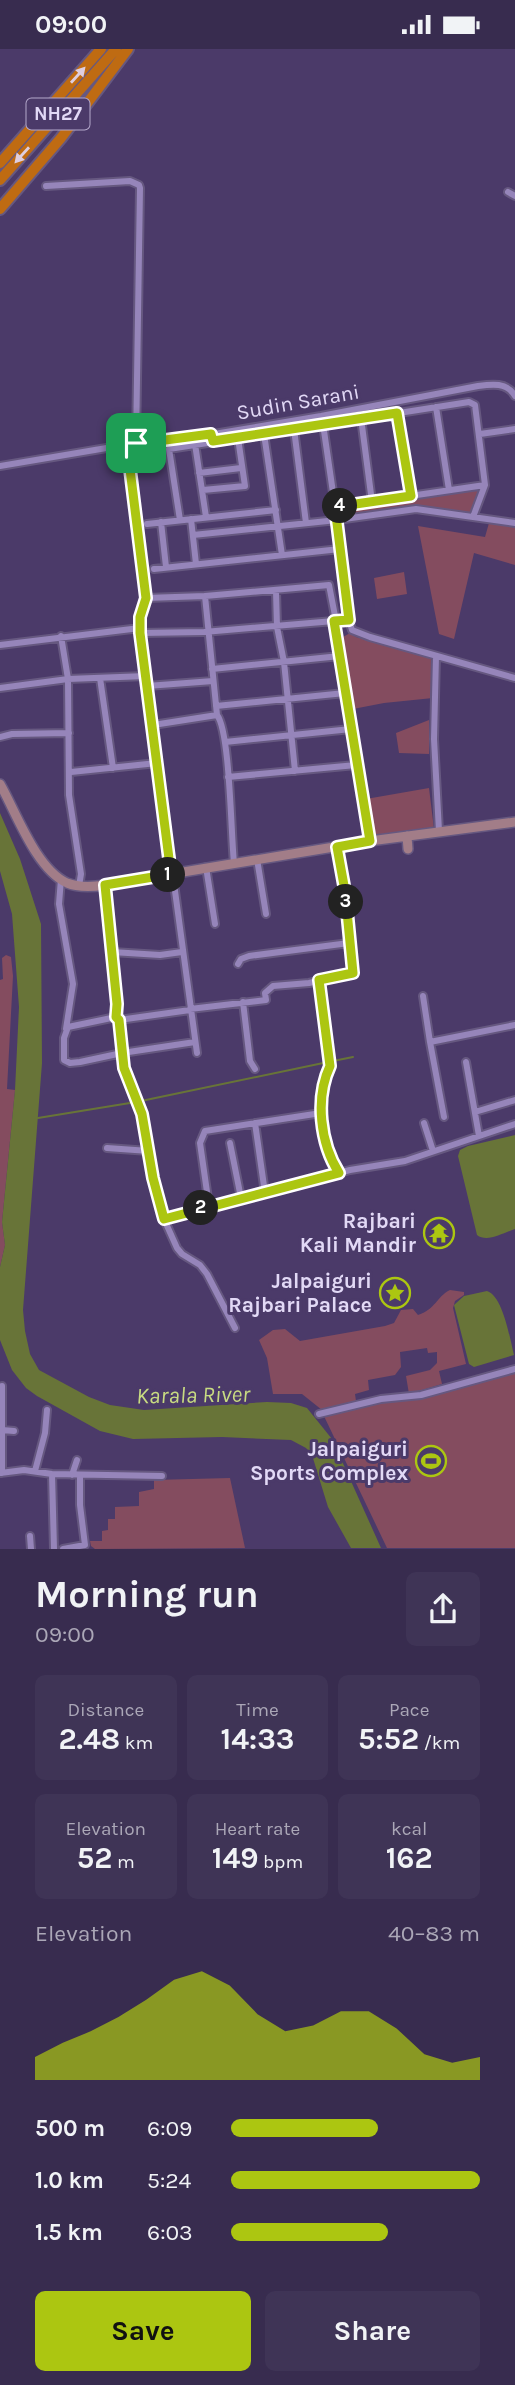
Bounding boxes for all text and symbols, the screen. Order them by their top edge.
text: 09:00 [35,9,107,40]
one-way arrow [70,66,86,84]
road number: NH27 [27,99,90,129]
one-way arrow [14,146,30,164]
street label: Sudin Sarani [235,379,361,425]
pin [106,413,166,473]
icon: arrive [117,424,155,462]
pin: 4 [322,489,358,524]
text: 4 [334,494,345,516]
pin: 1 [150,857,186,893]
text: 1 [164,863,171,885]
pin: 3 [328,885,364,919]
text: 3 [340,890,351,912]
pin: 2 [184,1191,218,1225]
text: 2 [195,1196,206,1218]
place label: Rajbari Kali Mandir [300,1209,417,1257]
temple icon: Rajbari Kali Mandir [422,1216,456,1250]
place label: Jalpaiguri Rajbari Palace [228,1269,372,1317]
place icon: Jalpaiguri Rajbari Palace [378,1276,412,1310]
water label: Karala River [136,1380,251,1409]
place label: Jalpaiguri Sports Complex [250,1437,408,1485]
sports icon: Jalpaiguri Sports Complex [414,1444,448,1478]
text: Morning run [35,1572,259,1617]
button: share [406,1572,480,1646]
text: 09:00 [35,1621,95,1648]
text: Distance [67,1699,144,1721]
text: Time [236,1699,279,1721]
text: Pace [389,1699,429,1721]
text: 2.48 [58,1721,120,1757]
text: 14:33 [221,1721,294,1757]
text: 5:52 [358,1721,419,1757]
text: km [120,1732,153,1754]
text: /km [419,1732,460,1754]
text: Elevation [66,1818,146,1840]
text: Heart rate [215,1818,300,1840]
text: kcal [391,1818,427,1840]
text: 52 [77,1840,112,1876]
text: 149 [212,1840,259,1876]
text: 162 [386,1840,433,1876]
text: m [112,1851,135,1873]
text: bpm [259,1851,303,1873]
text: Elevation [35,1920,132,1947]
text: 40–83 m [388,1920,480,1947]
text: 500 m [35,2115,105,2142]
text: 6:09 [147,2115,192,2142]
text: 1.0 km [35,2167,104,2194]
text: 5:24 [147,2167,191,2194]
text: 1.5 km [35,2219,103,2246]
text: 6:03 [147,2219,193,2246]
button: Save [35,2291,251,2371]
button: Share [265,2291,480,2371]

